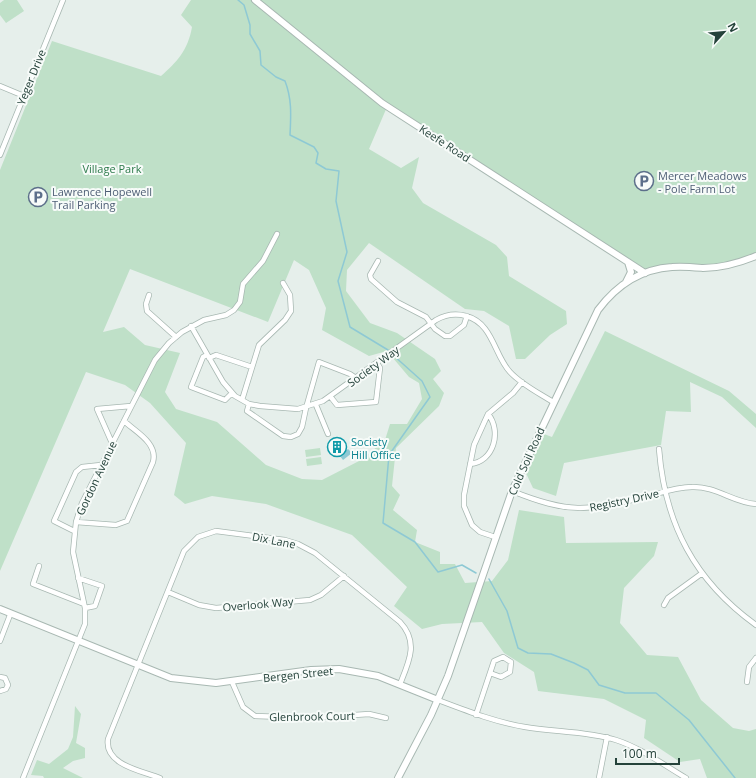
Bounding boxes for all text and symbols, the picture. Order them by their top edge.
north arrow [704,12,744,52]
text: N [725,20,742,35]
street label: Yeger Drive [13,47,49,107]
street label: Keefe Road [417,121,473,165]
park label: Village Park [82,161,142,176]
place label: Mercer Meadows - Pole Farm Lot [658,168,747,196]
parking icon: Mercer Meadows - Pole Farm Lot [633,170,655,192]
place label: Lawrence Hopewell Trail Parking [52,184,152,212]
parking icon: Lawrence Hopewell Trail Parking [27,186,49,208]
street label: Society Way [344,342,402,390]
street label: Cold Soil Road [504,425,548,497]
place label: Society Hill Office [351,434,400,462]
building icon: Society Hill Office [326,436,348,458]
street label: Gordon Avenue [72,438,120,518]
street label: Registry Drive [588,485,660,515]
street label: Dix Lane [251,528,297,552]
street label: Overlook Way [222,593,295,615]
street label: Bergen Street [262,663,334,685]
street label: Glenbrook Court [269,708,355,724]
scale bar [616,740,679,766]
text: 100 m [622,745,657,762]

